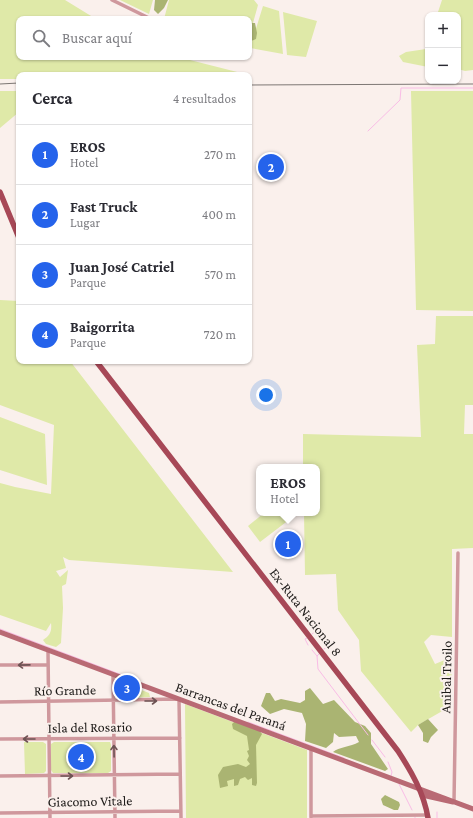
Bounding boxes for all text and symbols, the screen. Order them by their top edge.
map controls [425,12,461,84]
button: + [425,12,461,48]
search box [16,16,252,60]
icon: search [30,27,52,49]
text: Buscar aquí [62,30,132,46]
button: − [425,48,461,84]
text: Cerca [32,89,72,108]
text: 4 resultados [173,91,236,106]
text: EROS [70,139,105,155]
text: 1 [43,147,47,162]
text: 270 m [204,147,236,162]
pin: 2 [258,152,284,182]
text: Hotel [70,155,98,170]
text: Fast Truck [70,199,137,215]
text: 2 [42,207,48,222]
text: 400 m [202,207,236,222]
text: Lugar [70,215,100,230]
text: Juan José Catriel [70,259,174,275]
text: 3 [42,267,48,282]
text: 570 m [204,267,236,282]
text: Parque [70,275,106,290]
text: Baigorrita [70,319,135,335]
text: 4 [41,327,49,342]
text: 720 m [204,327,236,342]
text: Parque [70,335,106,350]
your location [256,385,276,405]
popup [256,464,320,516]
text: EROS [270,475,306,491]
text: Hotel [270,491,299,506]
pin: 1 [275,529,301,559]
street label: Ex-Ruta Nacional 8 [267,565,345,659]
street label: Anibal Troilo [437,640,455,713]
one-way arrow [18,661,31,669]
pin: 3 [114,673,140,703]
street label: Barrancas del Paraná [174,679,289,734]
street label: Río Grande [34,681,96,699]
one-way arrow [144,697,157,705]
street label: Isla del Rosario [48,718,132,736]
one-way arrow [23,735,36,743]
pin: 4 [68,742,94,772]
one-way arrow [110,745,118,758]
one-way arrow [60,772,73,780]
street label: Giacomo Vitale [47,792,133,810]

